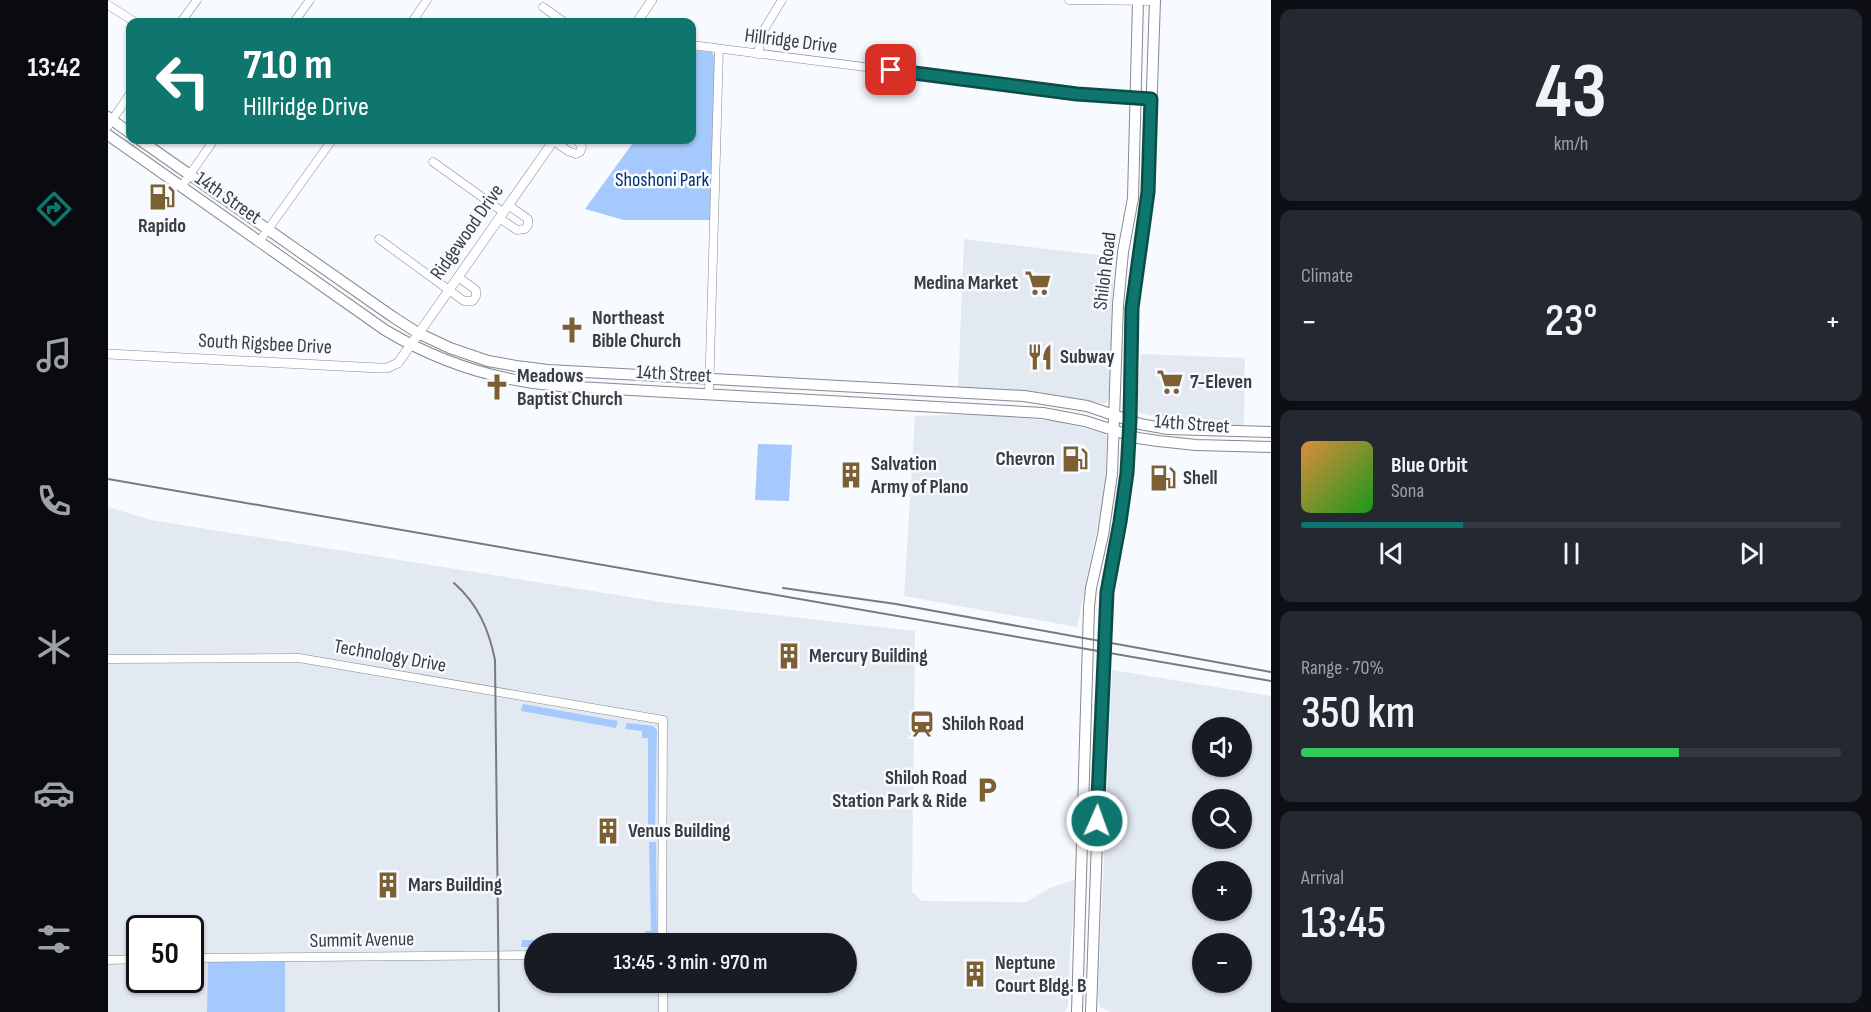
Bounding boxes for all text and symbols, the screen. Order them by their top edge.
street label: Hillridge Drive [743,23,839,59]
text: 710 m [243,40,332,91]
icon: left [144,42,222,120]
pin [865,44,916,95]
text: 43 [1535,46,1607,139]
text: 13:42 [27,52,81,84]
icon: arrive [874,53,907,86]
text: Hillridge Drive [243,91,369,123]
text: km/h [1554,132,1588,156]
street label: 14th Street [190,167,266,229]
park label: Shoshoni Park [615,168,709,192]
street label: Ridgewood Drive [425,180,509,284]
fuel station icon: Rapido [147,182,177,212]
icon: directions [33,188,75,230]
place label: Rapido [138,214,186,238]
street label: Shiloh Road [1088,231,1122,311]
text: Climate [1301,264,1353,288]
supermarket icon: Medina Market [1023,268,1053,298]
place label: Medina Market [914,271,1018,295]
text: 23° [1545,294,1597,349]
text: − [1301,302,1317,342]
text: + [1825,302,1841,342]
place label: Northeast Bible Church [592,306,681,353]
church icon: Northeast Bible Church [557,315,587,345]
street label: South Rigsbee Drive [198,329,332,359]
icon: music [33,334,75,376]
restaurant icon: Subway [1025,342,1055,372]
place label: Subway [1060,345,1115,369]
street label: 14th Street [636,360,712,388]
place label: Meadows Baptist Church [517,364,623,411]
supermarket icon: 7-Eleven [1155,367,1185,397]
place label: 7-Eleven [1190,370,1252,394]
church icon: Meadows Baptist Church [482,372,512,402]
street label: 14th Street [1154,409,1230,439]
fuel station icon: Chevron [1060,444,1090,474]
place label: Chevron [995,447,1055,471]
place label: Salvation Army of Plano [870,452,969,499]
text: Blue Orbit [1391,452,1468,479]
building icon: Salvation Army of Plano [836,460,866,490]
fuel station icon: Shell [1148,463,1178,493]
place label: Shell [1183,466,1218,490]
text: Sona [1391,479,1424,503]
icon: phone [33,480,75,522]
icon: previous [1375,537,1408,570]
icon: pause [1555,537,1588,570]
icon: next [1735,537,1768,570]
icon: climate [33,626,75,668]
street label: Technology Drive [332,634,448,678]
building icon: Mercury Building [774,641,804,671]
place label: Mercury Building [809,644,928,668]
text: Range · 70% [1301,656,1384,680]
text: 350 km [1301,686,1415,741]
station icon: Shiloh Road [907,709,937,739]
place label: Shiloh Road [942,712,1024,736]
map controls [1192,717,1252,993]
button: sound [1192,717,1252,777]
place label: Shiloh Road Station Park & Ride [832,766,967,813]
icon: car [33,772,75,814]
parking icon: Shiloh Road Station Park & Ride [972,775,1002,805]
position arrow [1065,789,1129,853]
button: search [1192,789,1252,849]
building icon: Venus Building [593,816,623,846]
place label: Venus Building [628,819,731,843]
button: + [1192,861,1252,921]
text: Arrival [1301,866,1344,890]
building icon: Mars Building [373,870,403,900]
place label: Mars Building [408,873,503,897]
text: 13:45 [1301,896,1386,951]
speed limit sign: 50 [126,915,204,993]
icon: filters [33,918,75,960]
street label: Summit Avenue [310,927,414,953]
button: − [1192,933,1252,993]
text: 13:45 · 3 min · 970 m [614,949,767,976]
place label: Neptune Court Bldg. B [995,951,1087,998]
building icon: Neptune Court Bldg. B [960,959,990,989]

